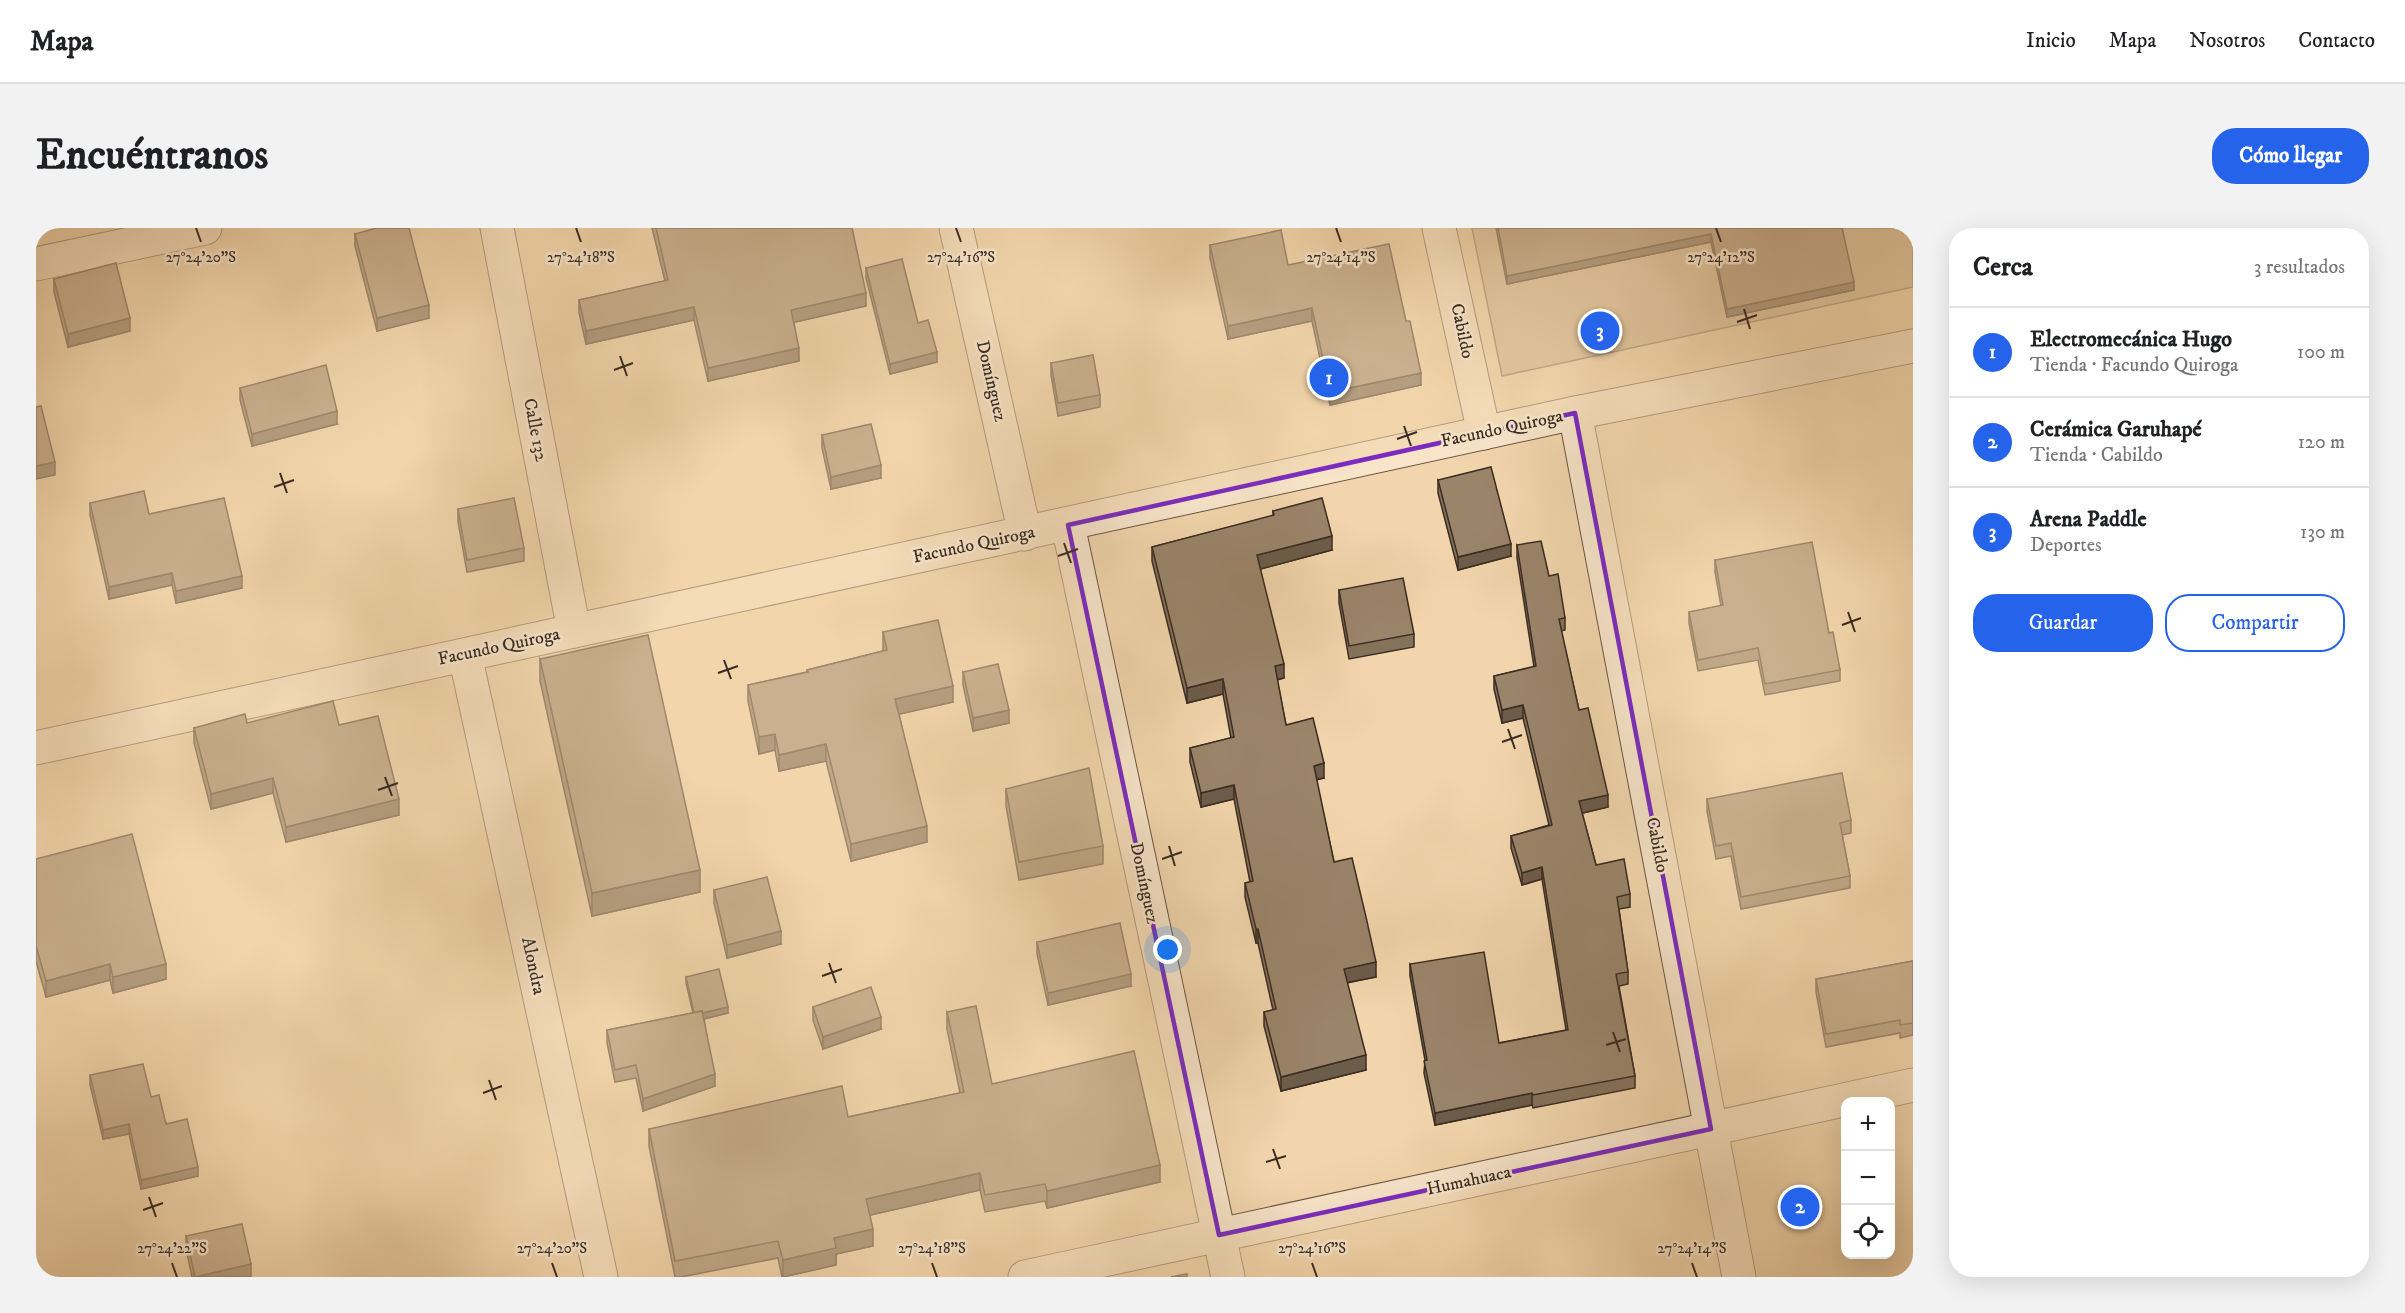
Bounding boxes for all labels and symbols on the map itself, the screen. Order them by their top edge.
text: 27°24'20"S [166,248,236,267]
text: 27°24'18"S [547,248,615,267]
text: 27°24'16"S [927,248,995,267]
text: 27°24'14"S [1306,248,1376,267]
text: 27°24'12"S [1687,248,1755,267]
street label: Cabildo [1445,301,1479,361]
pin: 3 [1580,308,1620,354]
street label: Domínguez [971,338,1011,424]
pin: 1 [1310,356,1348,400]
street label: Calle 132 [518,397,552,464]
street label: Facundo Quiroga [1439,405,1565,453]
street label: Facundo Quiroga [911,521,1037,569]
street label: Facundo Quiroga [436,623,562,671]
street label: Cabildo [1641,815,1673,875]
street label: Domínguez [1125,840,1163,926]
street label: Alondra [516,935,550,997]
your location [1153,935,1182,964]
street label: Humahuaca [1425,1161,1514,1201]
pin: 2 [1780,1184,1820,1230]
text: 27°24'22"S [137,1239,207,1258]
text: 27°24'20"S [517,1239,587,1258]
text: 27°24'18"S [898,1239,966,1258]
text: 27°24'16"S [1278,1239,1346,1258]
text: 27°24'14"S [1657,1239,1727,1258]

